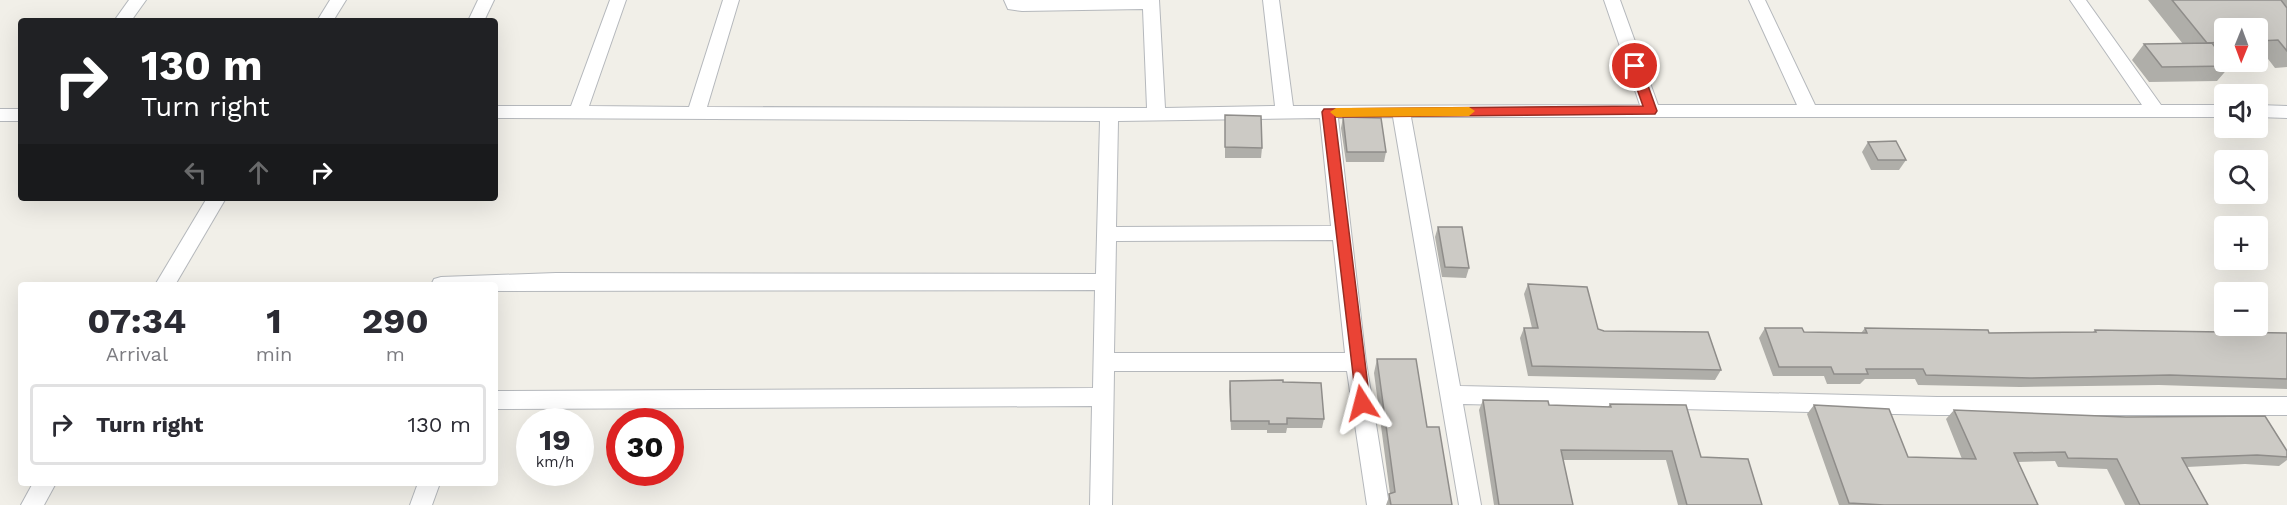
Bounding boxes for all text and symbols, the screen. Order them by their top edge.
north arrow [2214,18,2268,72]
map controls [2214,18,2268,336]
pin [1609,40,1660,91]
text: 130 m [141,41,263,90]
icon: right [42,42,120,120]
icon: arrive [1618,49,1651,82]
button: sound [2214,84,2268,138]
text: Turn right [141,91,270,123]
button: search [2214,150,2268,204]
icon: left [179,156,212,189]
icon: ahead [242,156,275,189]
icon: right [305,156,338,189]
button: + [2214,216,2268,270]
button: − [2214,282,2268,336]
text: 07:34 [87,300,186,342]
text: 1 [266,300,282,342]
text: 290 [362,300,429,342]
text: Arrival [106,342,168,366]
text: min [256,342,292,366]
text: m [386,342,405,366]
position arrow [1330,371,1394,435]
icon: right [45,408,78,441]
speed limit sign: 30 [606,408,684,486]
text: Turn right [96,412,203,437]
text: 130 m [407,412,471,437]
text: 19 [539,422,571,457]
text: km/h [536,453,574,471]

